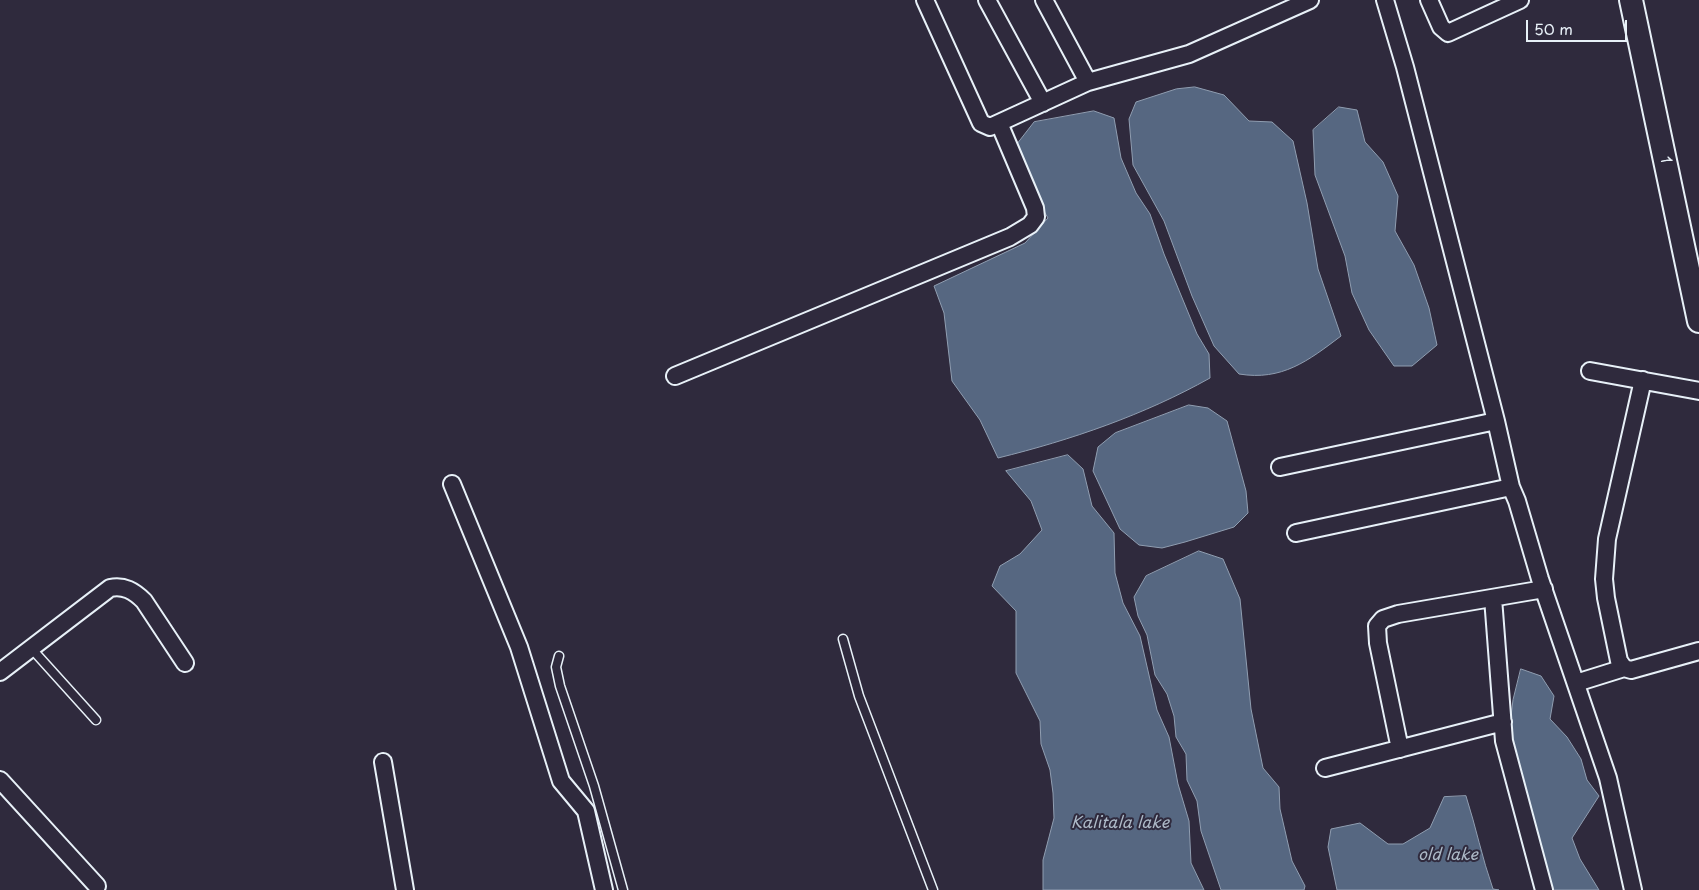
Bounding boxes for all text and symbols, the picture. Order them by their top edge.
scale bar [1529,10,1630,42]
text: 50 m [1534,17,1573,40]
street label: 1 [1655,155,1675,165]
water label: Kalitala lake [1071,814,1169,834]
water label: old lake [1418,846,1478,866]

